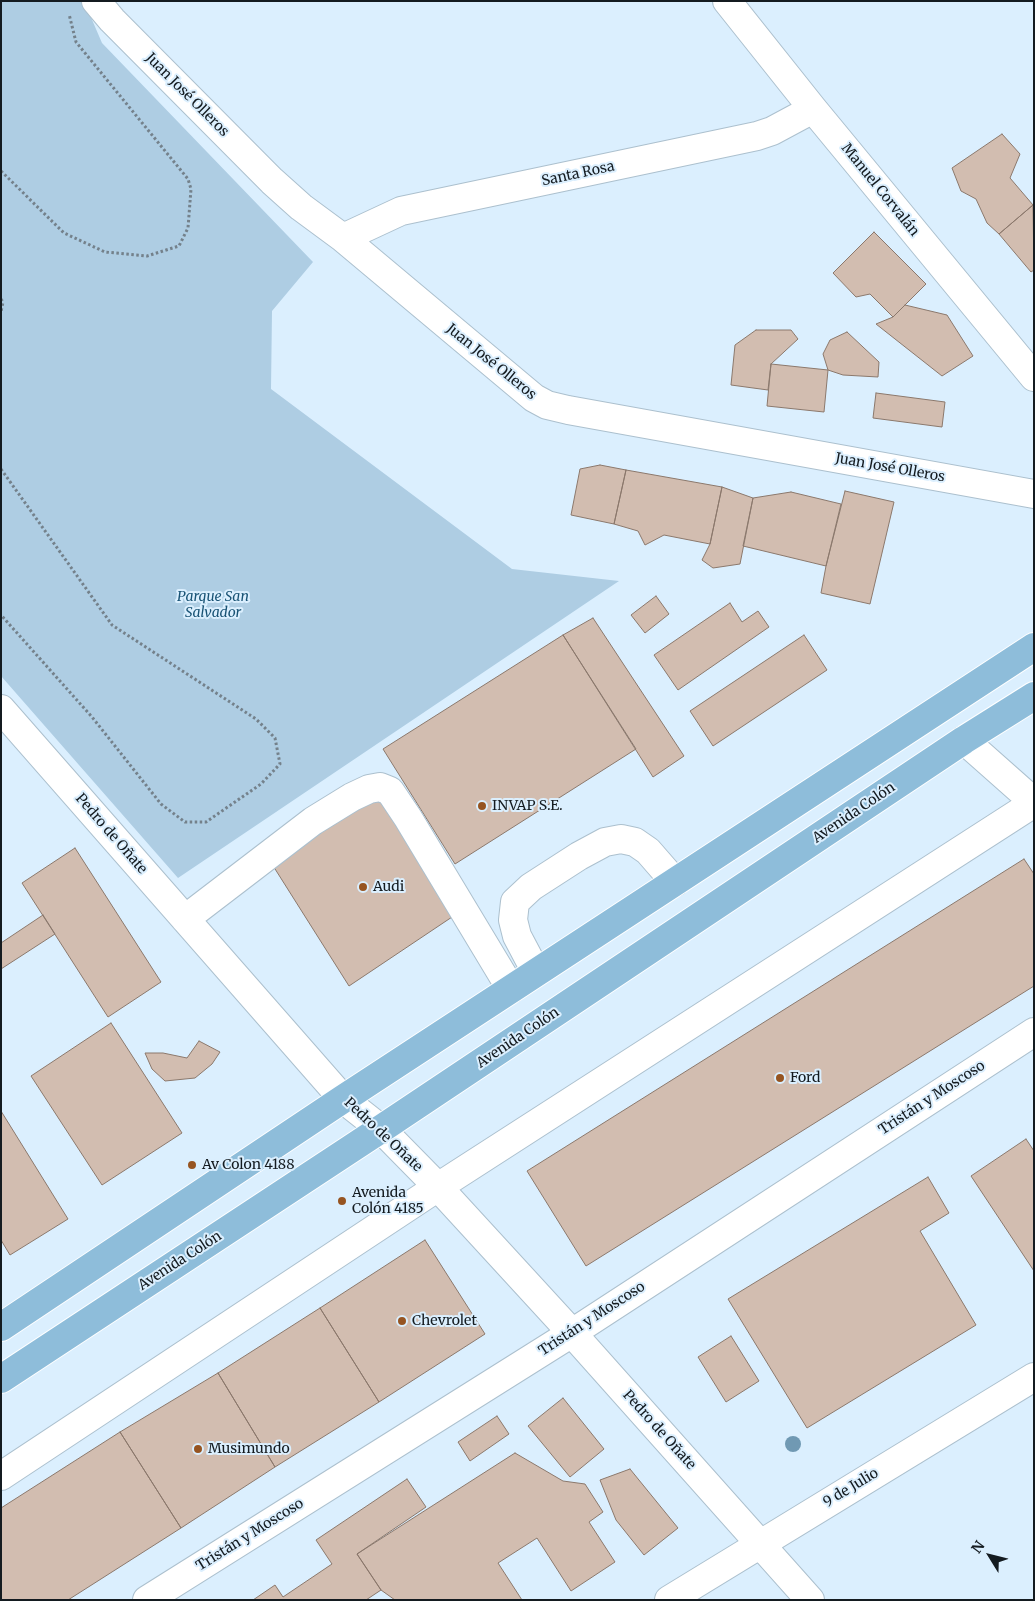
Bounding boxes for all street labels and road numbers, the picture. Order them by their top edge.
street label: Juan José Olleros [142,50,232,140]
street label: Manuel Corvalán [838,140,922,240]
street label: Santa Rosa [540,158,616,190]
street label: Juan José Olleros [443,321,539,403]
street label: Juan José Olleros [834,450,946,486]
street label: Avenida Colón [809,779,899,847]
street label: Pedro de Oñate [72,790,150,878]
street label: Avenida Colón [473,1004,563,1072]
street label: Tristán y Moscoso [876,1057,988,1139]
street label: Pedro de Oñate [340,1095,426,1175]
street label: Avenida Colón [135,1228,225,1294]
street label: Tristán y Moscoso [536,1278,648,1360]
street label: Pedro de Oñate [619,1387,699,1473]
street label: 9 de Julio [820,1465,882,1511]
street label: Tristán y Moscoso [193,1495,307,1575]

